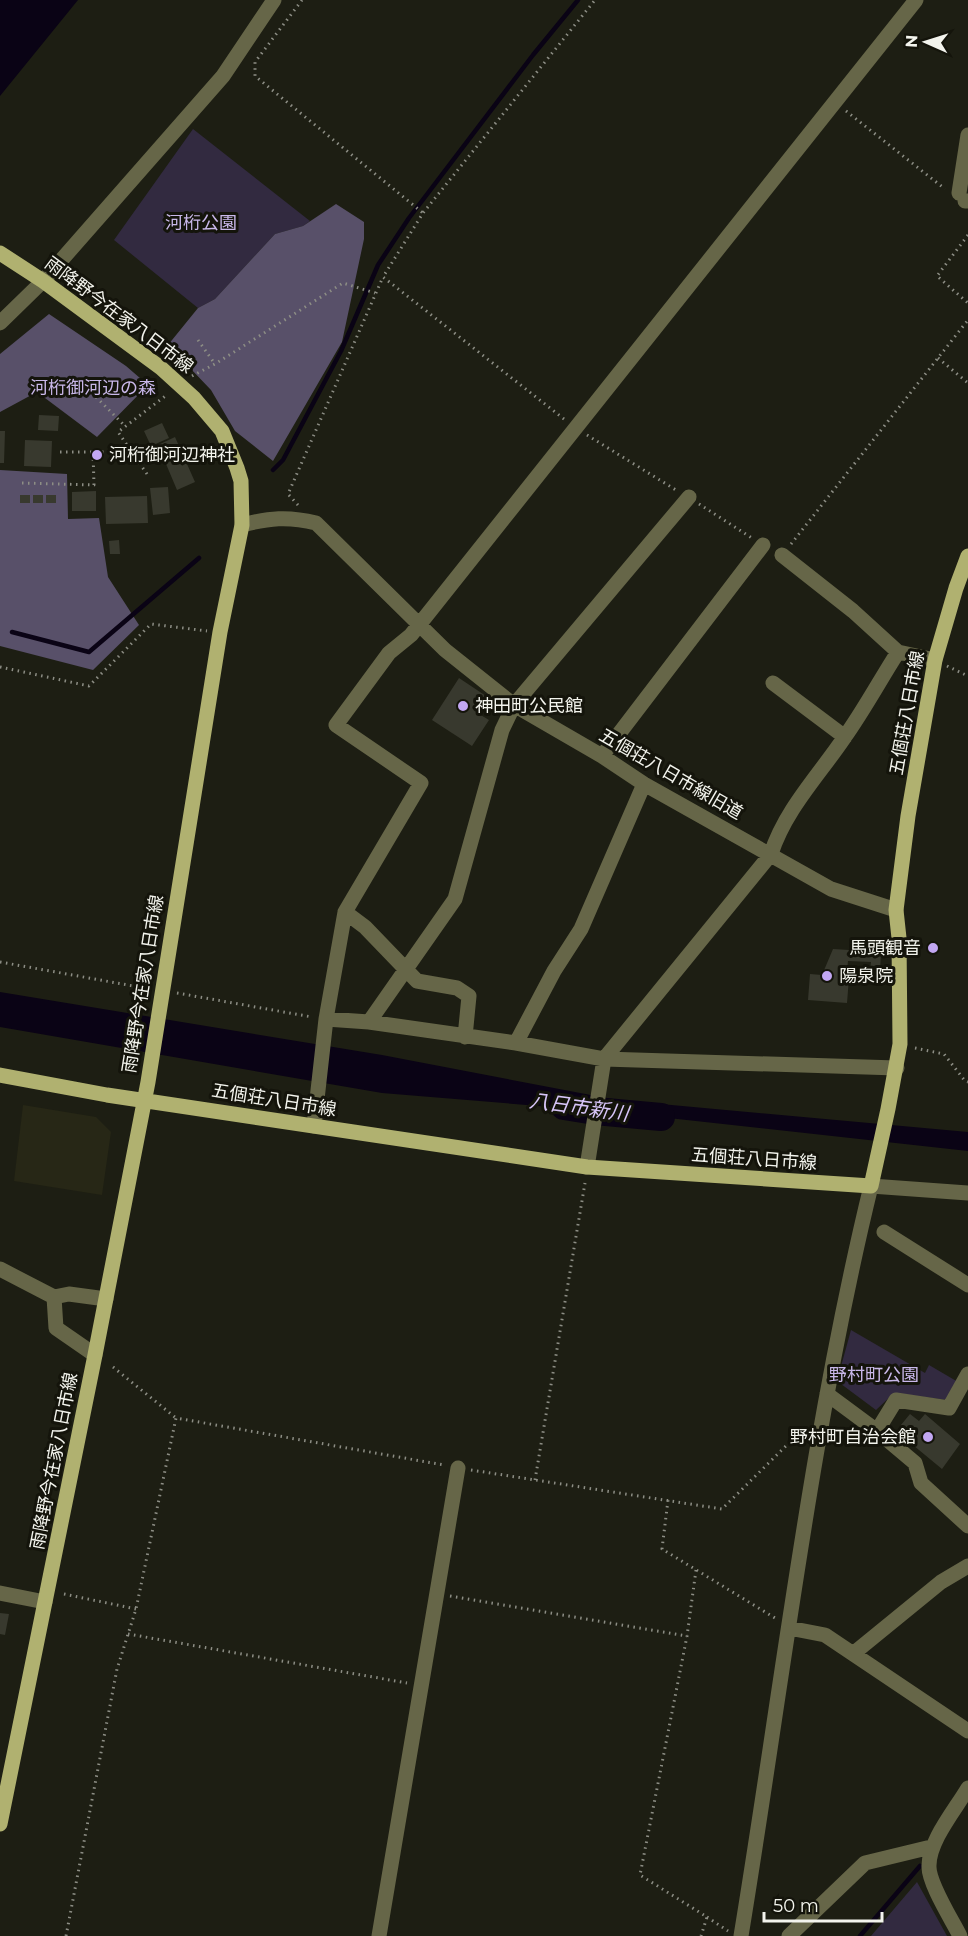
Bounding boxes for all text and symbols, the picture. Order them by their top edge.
north arrow [896,12,956,72]
text: N [902,34,921,48]
park label: 河桁公園 [165,212,237,234]
street label: 雨降野今在家八日市線 [41,252,197,378]
park label: 河桁御河辺の森 [30,377,156,399]
place label: 河桁御河辺神社 [109,444,235,466]
marker: 河桁御河辺神社 [90,448,104,462]
street label: 五個荘八日市線 [885,649,929,777]
place label: 神田町公民館 [475,695,583,717]
marker: 神田町公民館 [456,699,470,713]
street label: 五個荘八日市線旧道 [595,724,747,824]
street label: 雨降野今在家八日市線 [118,893,168,1075]
place label: 馬頭観音 [849,937,921,959]
marker: 馬頭観音 [926,941,940,955]
place label: 陽泉院 [839,965,893,987]
marker: 陽泉院 [820,969,834,983]
street label: 五個荘八日市線 [210,1079,338,1121]
water label: 八日市新川 [528,1088,632,1126]
street label: 五個荘八日市線 [690,1144,818,1174]
park label: 野村町公園 [829,1364,919,1386]
street label: 雨降野今在家八日市線 [26,1371,82,1551]
place label: 野村町自治会館 [790,1426,916,1448]
marker: 野村町自治会館 [921,1430,935,1444]
scale bar [764,1885,882,1923]
text: 50 m [773,1895,819,1917]

